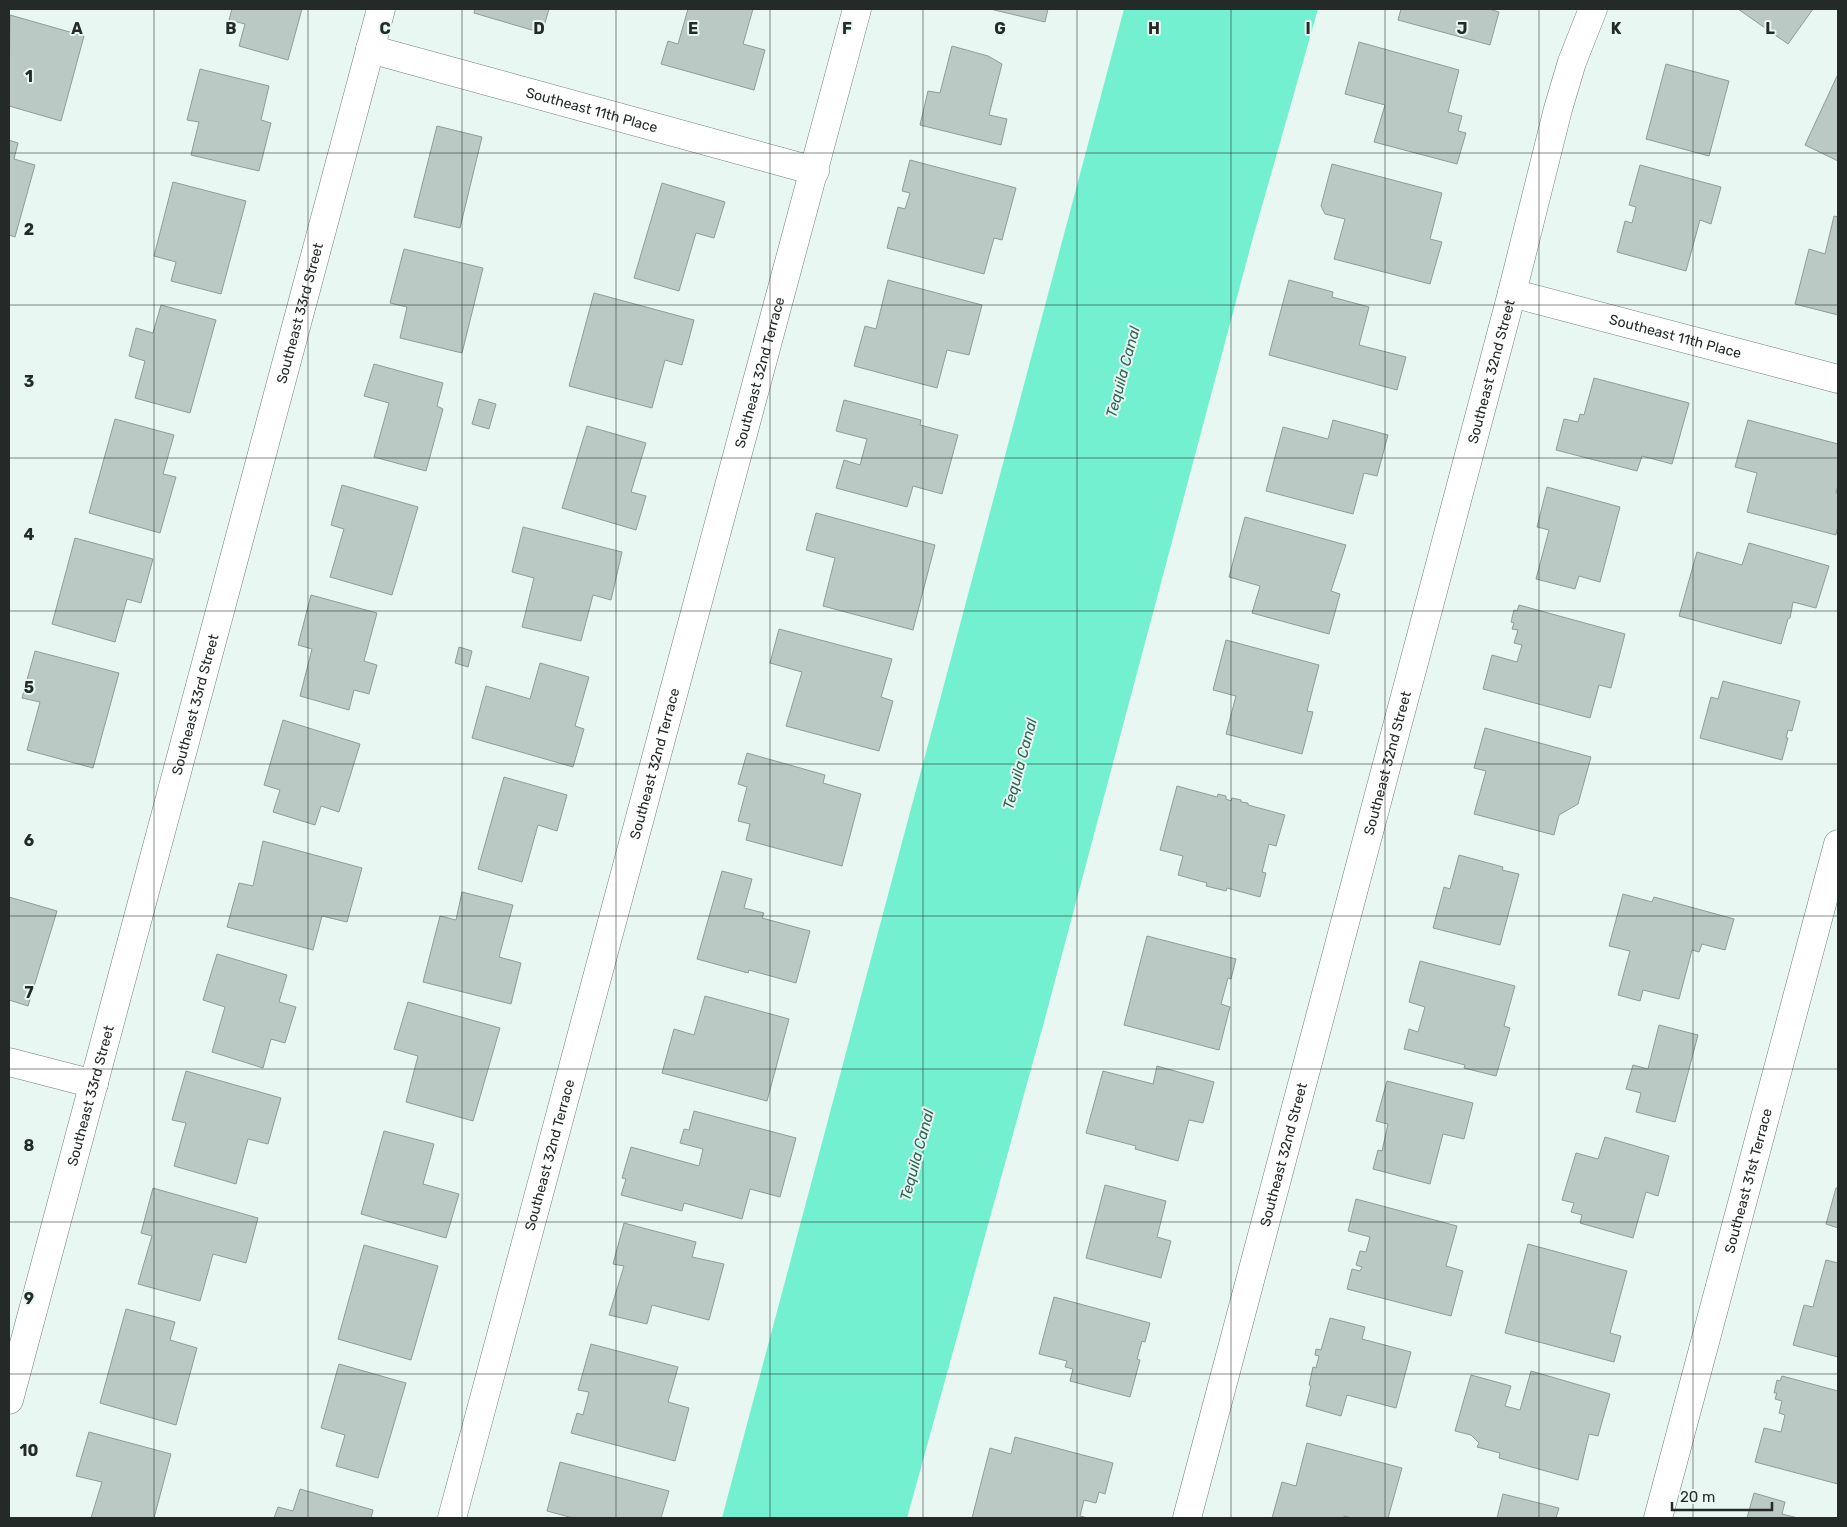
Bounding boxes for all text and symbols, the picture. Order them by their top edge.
text: A [71,19,83,38]
text: B [225,19,237,38]
text: C [379,19,391,38]
text: D [533,19,545,38]
text: E [688,19,698,38]
text: F [842,19,852,38]
text: G [994,19,1006,38]
text: H [1148,19,1160,38]
text: I [1305,19,1311,38]
text: J [1457,19,1467,38]
text: K [1611,19,1622,38]
text: L [1765,19,1775,38]
text: 1 [25,67,33,86]
street label: Southeast 11th Place [524,84,660,136]
text: 2 [24,220,34,239]
street label: Southeast 33rd Street [273,240,327,386]
street label: Southeast 32nd Terrace [731,295,788,450]
street label: Southeast 32nd Street [1464,297,1518,445]
street label: Southeast 11th Place [1607,311,1743,362]
water label: Tequila Canal [1102,324,1144,420]
text: 3 [24,372,34,391]
text: 4 [24,525,35,544]
street label: Southeast 33rd Street [168,632,222,777]
text: 5 [24,678,34,697]
street label: Southeast 32nd Terrace [626,686,683,841]
street label: Southeast 32nd Street [1360,689,1415,837]
water label: Tequila Canal [999,716,1041,812]
text: 6 [24,831,34,850]
text: 7 [24,983,34,1002]
street label: Southeast 33rd Street [63,1023,117,1168]
street label: Southeast 32nd Terrace [521,1077,578,1232]
street label: Southeast 32nd Street [1256,1080,1311,1228]
street label: Southeast 31st Terrace [1721,1106,1776,1255]
water label: Tequila Canal [896,1107,938,1203]
text: 8 [24,1136,35,1155]
text: 9 [24,1289,34,1308]
text: 10 [20,1441,39,1460]
scale bar [1672,1480,1772,1512]
text: 20 m [1680,1488,1715,1506]

